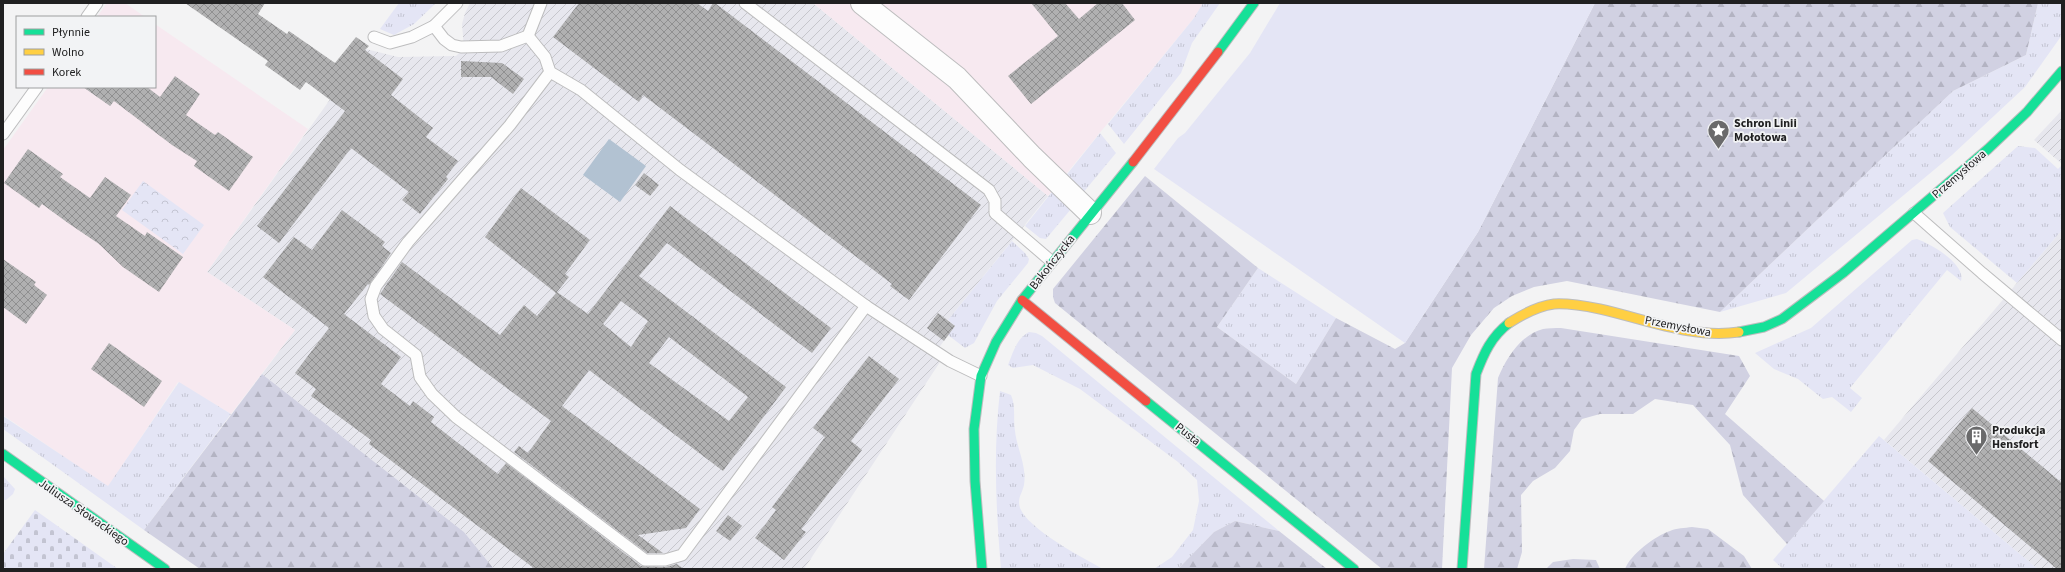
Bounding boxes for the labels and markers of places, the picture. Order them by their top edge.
place label: Schron Linii Mołotowa [1734,115,1797,146]
place icon: Schron Linii Mołotowa [1706,117,1732,150]
place label: Produkcja Hensfort [1992,422,2046,453]
building icon: Produkcja Hensfort [1964,424,1990,457]

